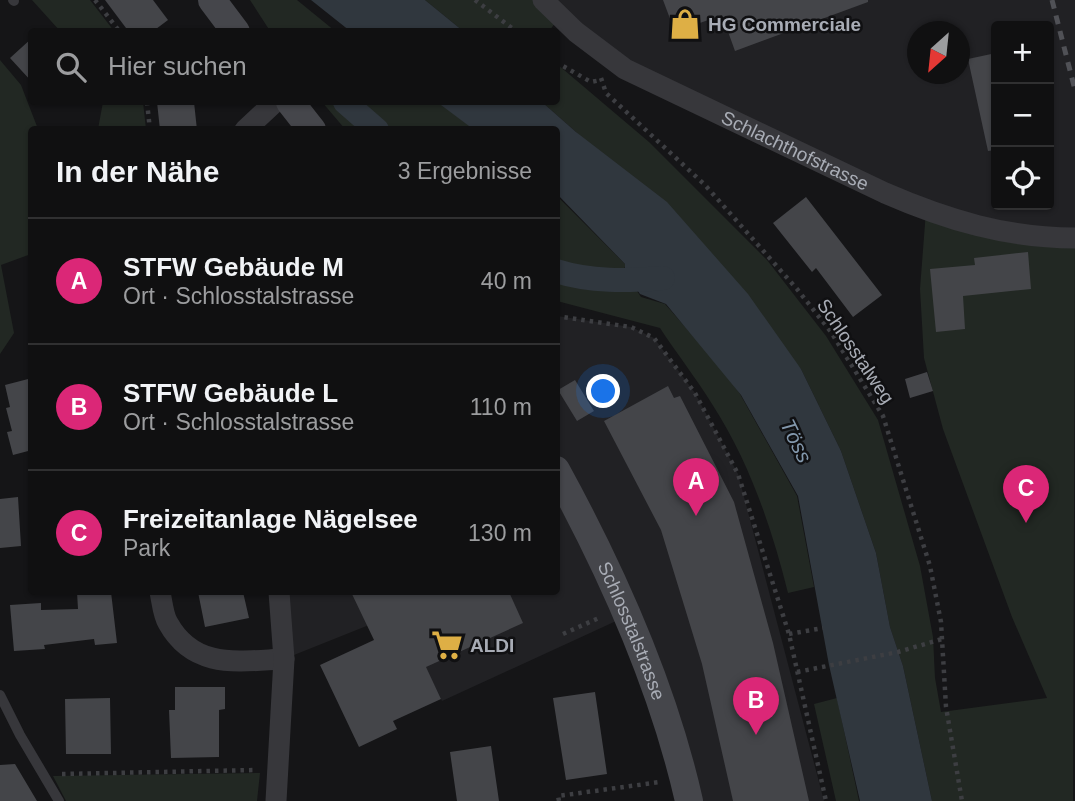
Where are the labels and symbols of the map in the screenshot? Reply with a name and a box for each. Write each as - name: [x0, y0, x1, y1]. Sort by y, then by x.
- shop icon: HG Commerciale: [668, 7, 702, 41]
- place label: HG Commerciale: [708, 14, 861, 35]
- north arrow: [907, 21, 970, 84]
- street label: Schlachthofstrasse: [718, 107, 872, 195]
- street label: Schlosstalweg: [813, 295, 898, 407]
- your location: [586, 374, 620, 408]
- water label: Töss: [776, 415, 817, 467]
- pin: A: [673, 458, 719, 516]
- pin: C: [1003, 465, 1049, 523]
- street label: Schlosstalstrasse: [594, 558, 669, 703]
- supermarket icon: ALDI: [430, 628, 464, 662]
- place label: ALDI: [470, 635, 514, 656]
- pin: B: [733, 677, 779, 735]

